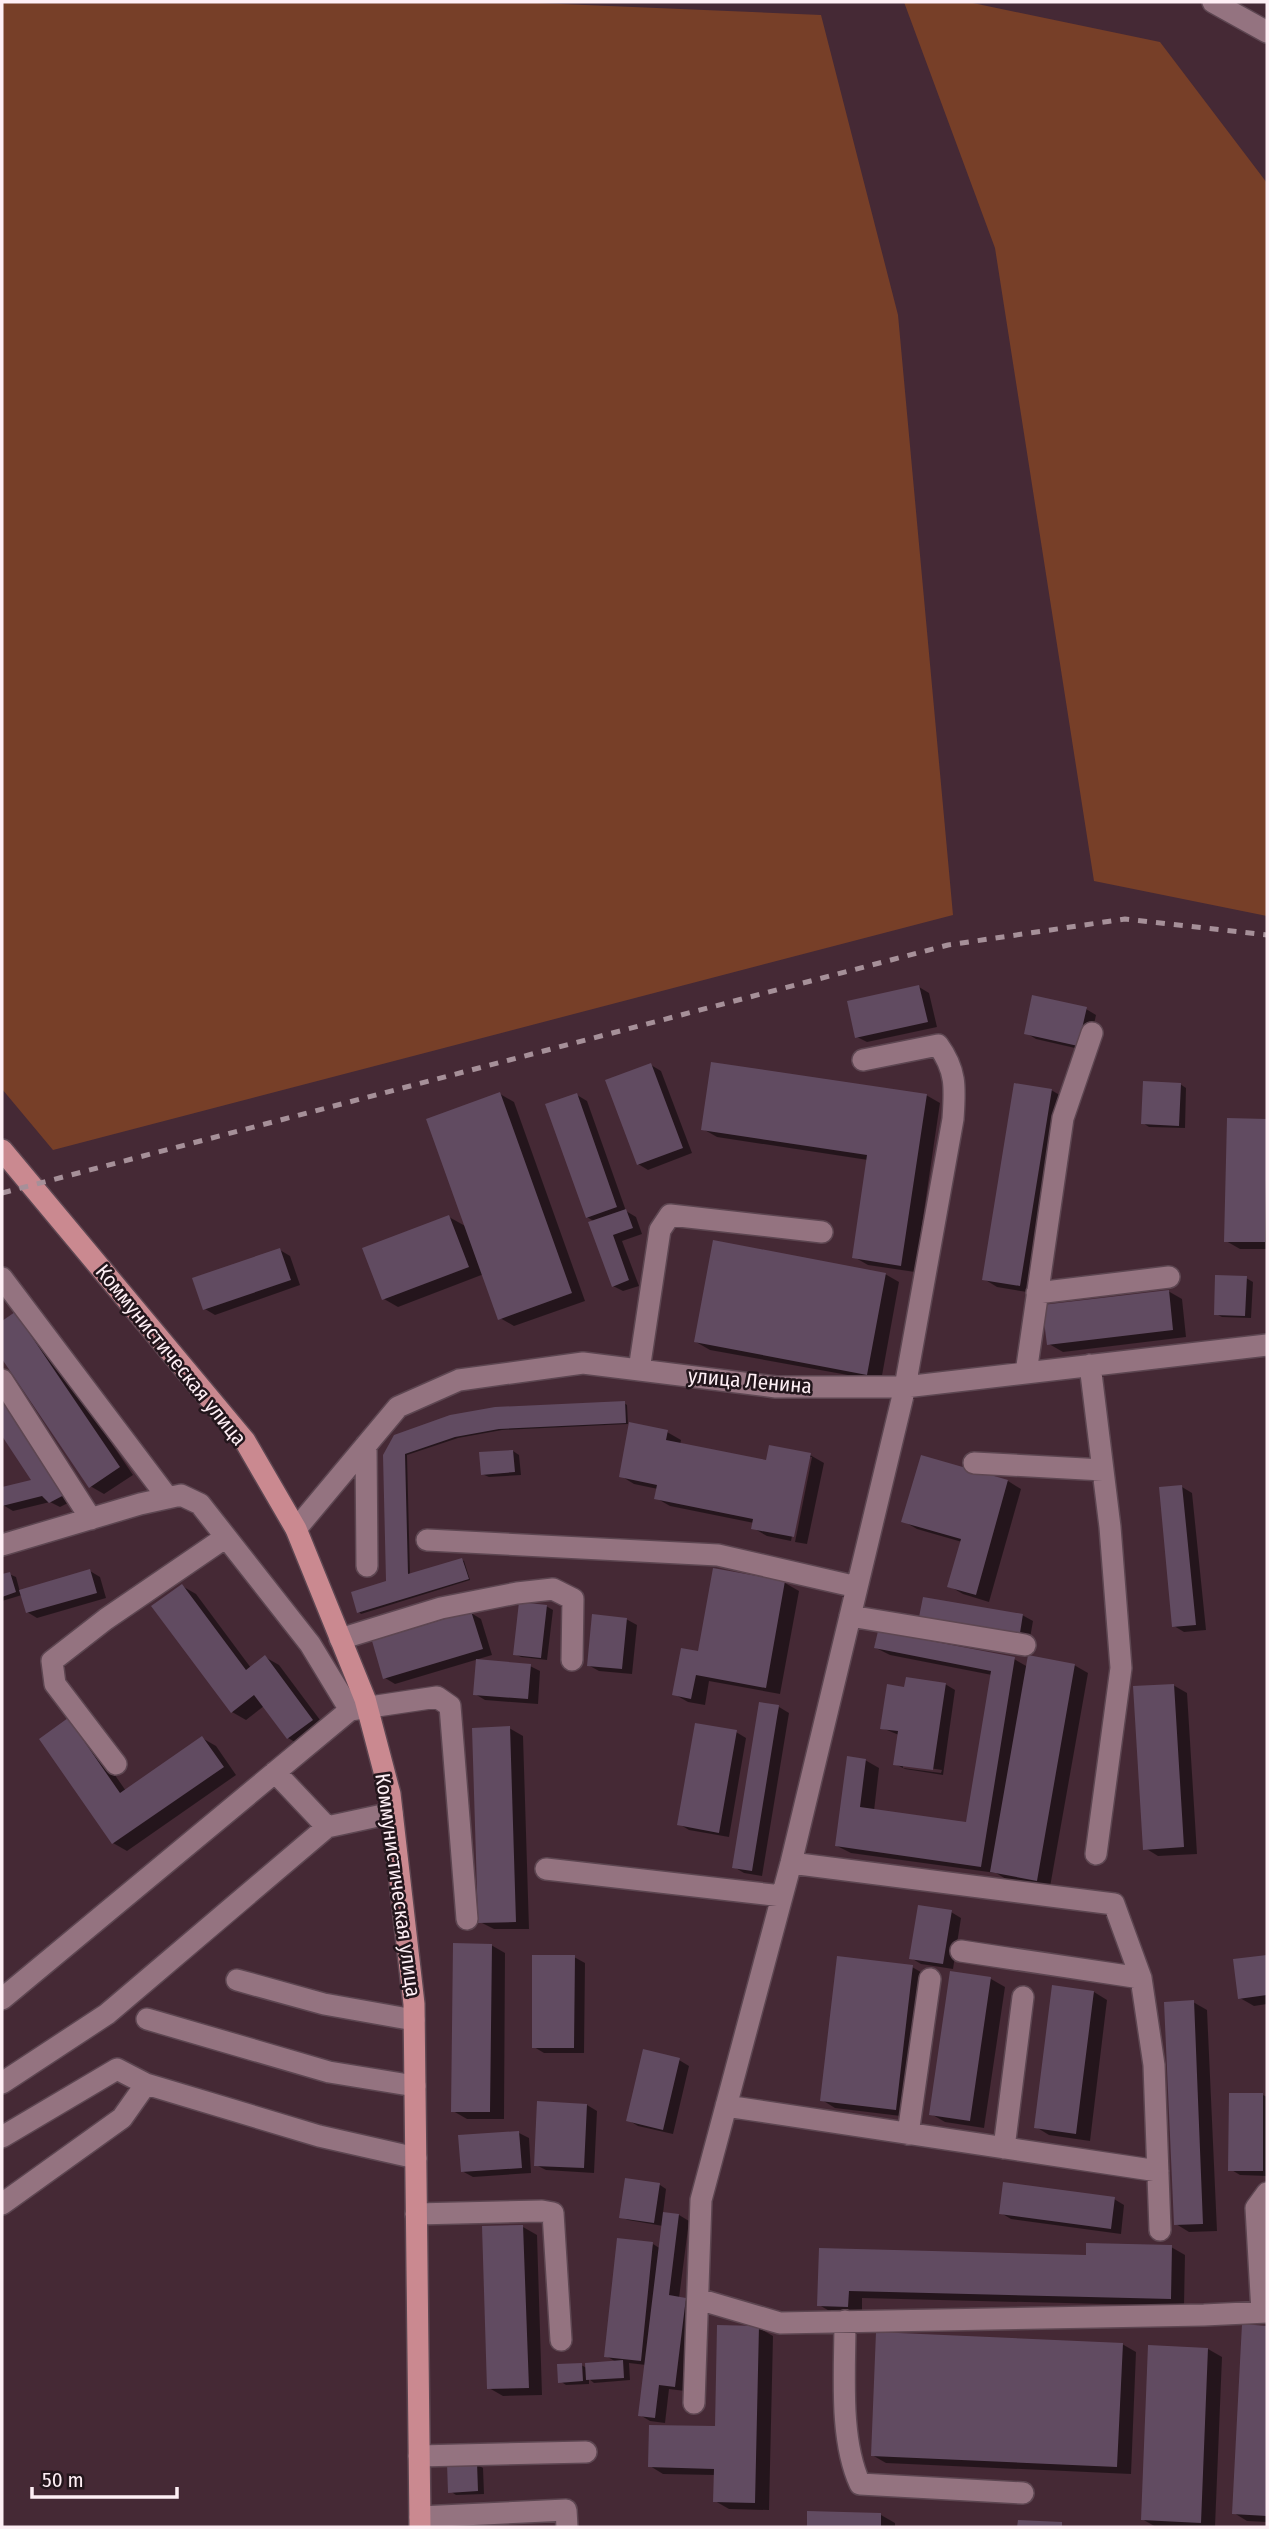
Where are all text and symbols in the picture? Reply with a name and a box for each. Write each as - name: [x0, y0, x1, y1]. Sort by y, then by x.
- street label: Коммунистическая улица: [90, 1259, 252, 1451]
- street label: улица Ленина: [687, 1363, 813, 1399]
- street label: Коммунистическая улица: [369, 1772, 427, 1998]
- scale bar: [32, 2456, 177, 2500]
- text: 50 m: [42, 2467, 84, 2493]

